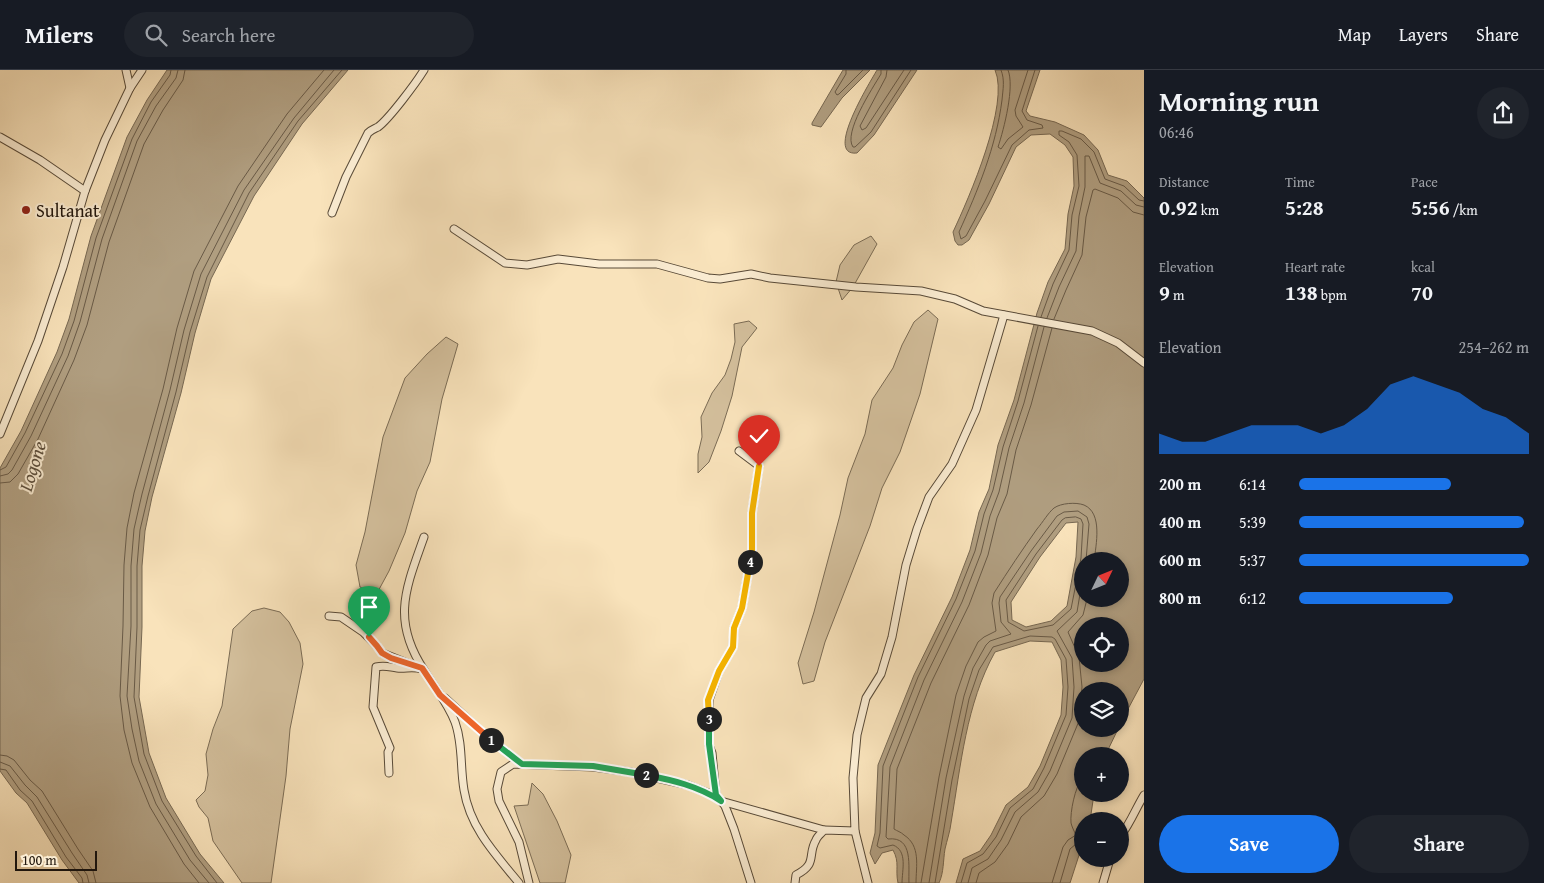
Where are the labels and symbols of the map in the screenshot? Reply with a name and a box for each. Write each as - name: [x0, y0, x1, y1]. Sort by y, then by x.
- place label: Sultanat: [36, 197, 100, 224]
- marker: Sultanat: [20, 204, 32, 216]
- pin: [738, 415, 780, 466]
- water label: Logone: [11, 437, 53, 495]
- pin: 4: [738, 550, 762, 574]
- north arrow: [1074, 552, 1129, 608]
- pin: [348, 586, 390, 637]
- pin: 3: [696, 706, 722, 732]
- pin: 1: [478, 728, 504, 752]
- pin: 2: [634, 762, 658, 788]
- scale bar: [15, 848, 98, 871]

